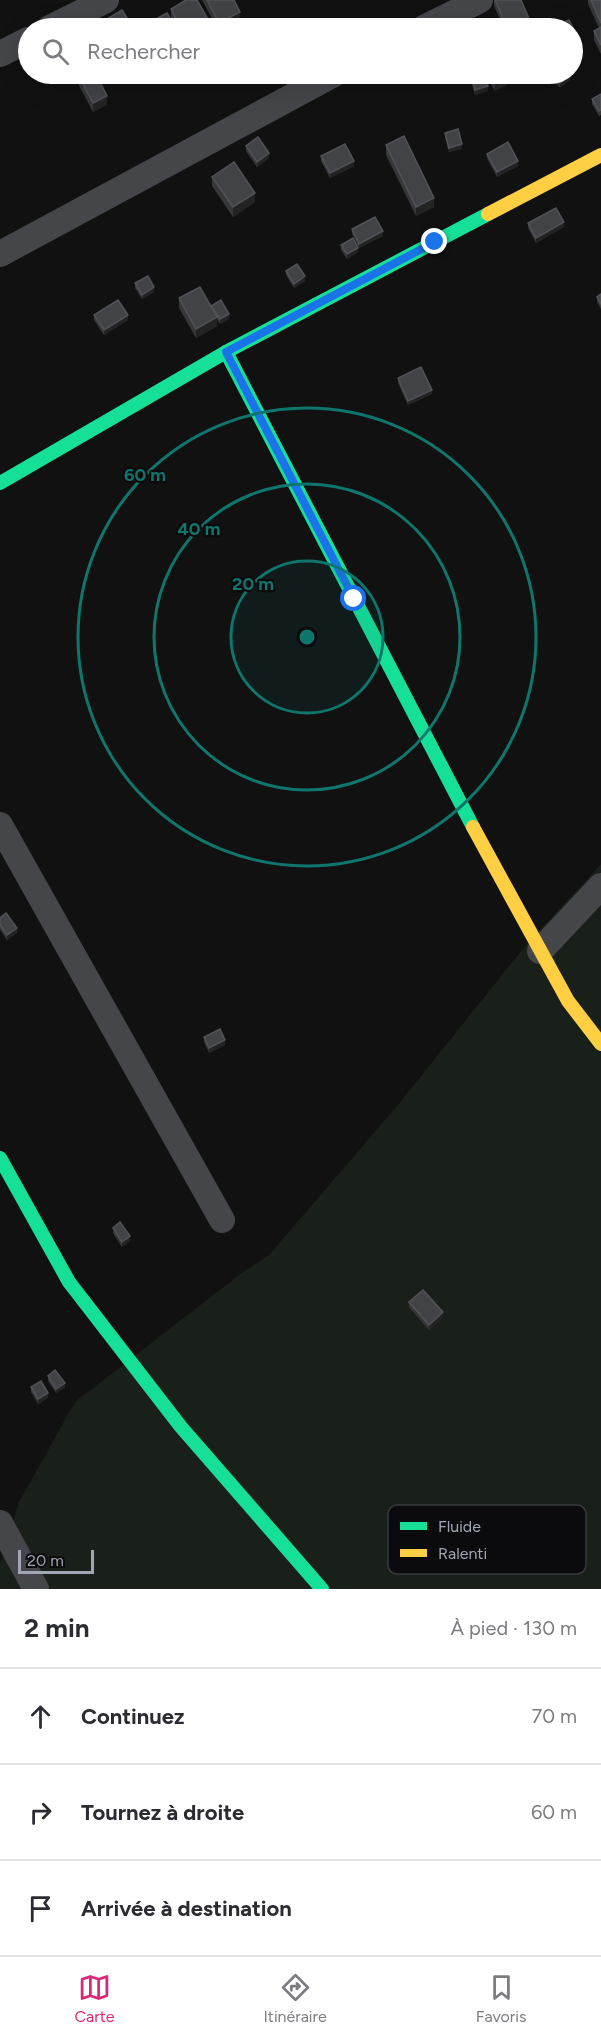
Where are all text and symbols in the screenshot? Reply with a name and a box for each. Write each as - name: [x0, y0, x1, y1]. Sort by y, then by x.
- search box: [18, 18, 583, 84]
- icon: search: [39, 35, 72, 68]
- text: Rechercher: [87, 38, 200, 65]
- route end: [421, 228, 447, 254]
- text: 60 m: [124, 464, 166, 486]
- text: 40 m: [177, 518, 221, 540]
- text: 20 m: [232, 573, 274, 595]
- route start: [340, 585, 366, 611]
- centre of rings: [297, 627, 317, 647]
- legend: [388, 1505, 586, 1574]
- text: Fluide: [438, 1517, 481, 1536]
- text: Ralenti: [438, 1544, 487, 1563]
- scale bar: [18, 1547, 94, 1574]
- text: 20 m: [27, 1551, 64, 1570]
- text: 2 min: [24, 1612, 90, 1644]
- text: À pied · 130 m: [451, 1616, 577, 1640]
- icon: ahead: [24, 1700, 57, 1733]
- text: Continuez: [81, 1703, 185, 1730]
- text: 70 m: [531, 1704, 577, 1728]
- icon: right: [24, 1796, 57, 1829]
- text: Tournez à droite: [81, 1799, 244, 1826]
- text: 60 m: [531, 1800, 577, 1824]
- icon: arrive: [24, 1892, 57, 1925]
- text: Arrivée à destination: [81, 1895, 292, 1922]
- tab: Carte: [75, 1971, 114, 2026]
- tab: Itinéraire: [264, 1971, 327, 2026]
- tab: Favoris: [476, 1971, 526, 2026]

